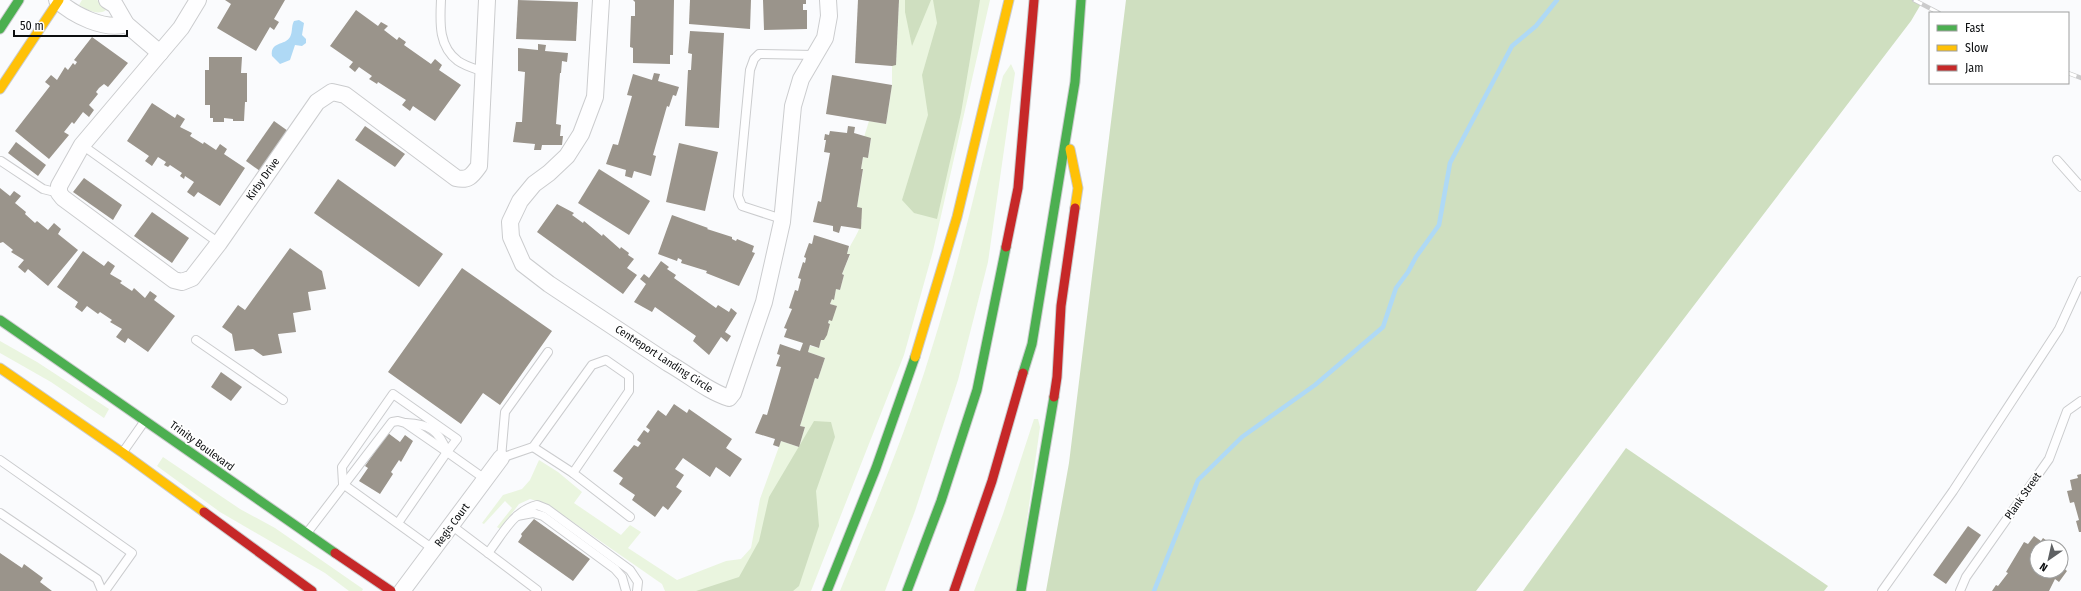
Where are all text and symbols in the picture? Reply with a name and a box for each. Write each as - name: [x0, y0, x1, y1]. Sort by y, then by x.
- scale bar: [14, 12, 127, 38]
- legend: [1929, 12, 2069, 84]
- text: 50 m: [20, 19, 44, 33]
- text: Fast: [1965, 21, 1984, 35]
- text: Slow: [1965, 41, 1988, 55]
- text: Jam: [1965, 61, 1983, 75]
- street label: Kirby Drive: [244, 155, 282, 203]
- street label: Centreport Landing Circle: [613, 323, 715, 395]
- street label: Trinity Boulevard: [167, 418, 237, 474]
- street label: Plank Street: [2002, 470, 2044, 522]
- street label: Regis Court: [432, 500, 472, 549]
- north arrow: [2029, 539, 2069, 579]
- text: N: [2037, 560, 2050, 574]

